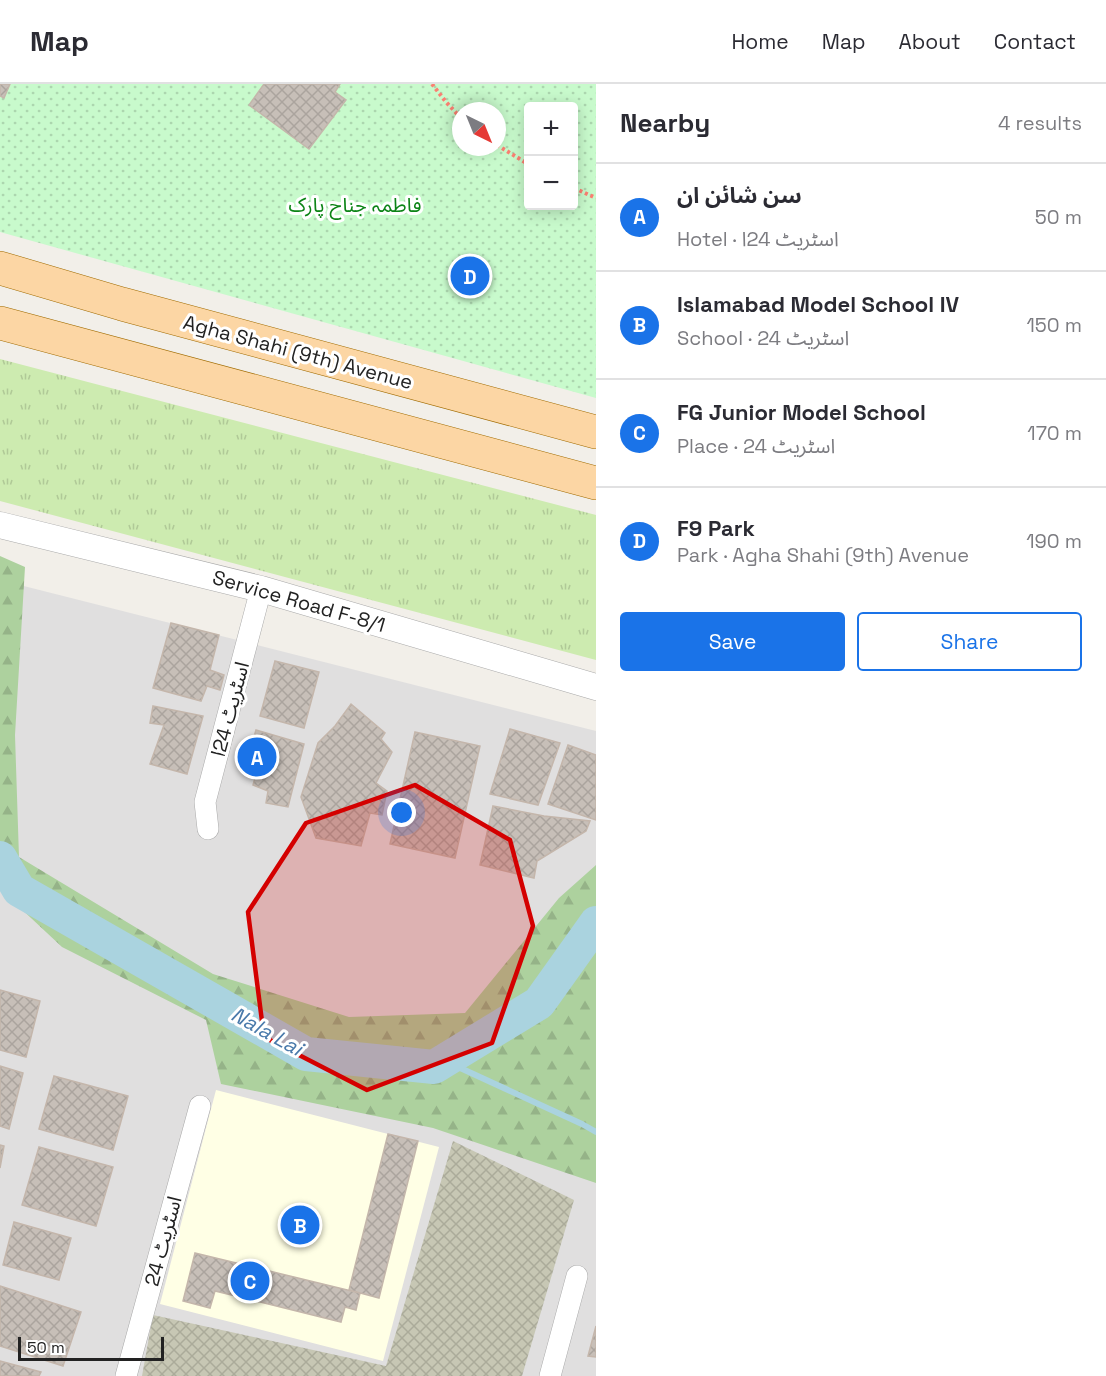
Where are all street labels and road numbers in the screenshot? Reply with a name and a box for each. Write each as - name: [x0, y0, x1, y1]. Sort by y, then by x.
- street label: Agha Shahi (9th) Avenue: [180, 309, 416, 395]
- street label: Service Road F-8/1: [210, 564, 388, 638]
- street label: اسٹریٹ 24ا: [205, 659, 255, 759]
- street label: اسٹریٹ 24: [139, 1193, 187, 1289]

